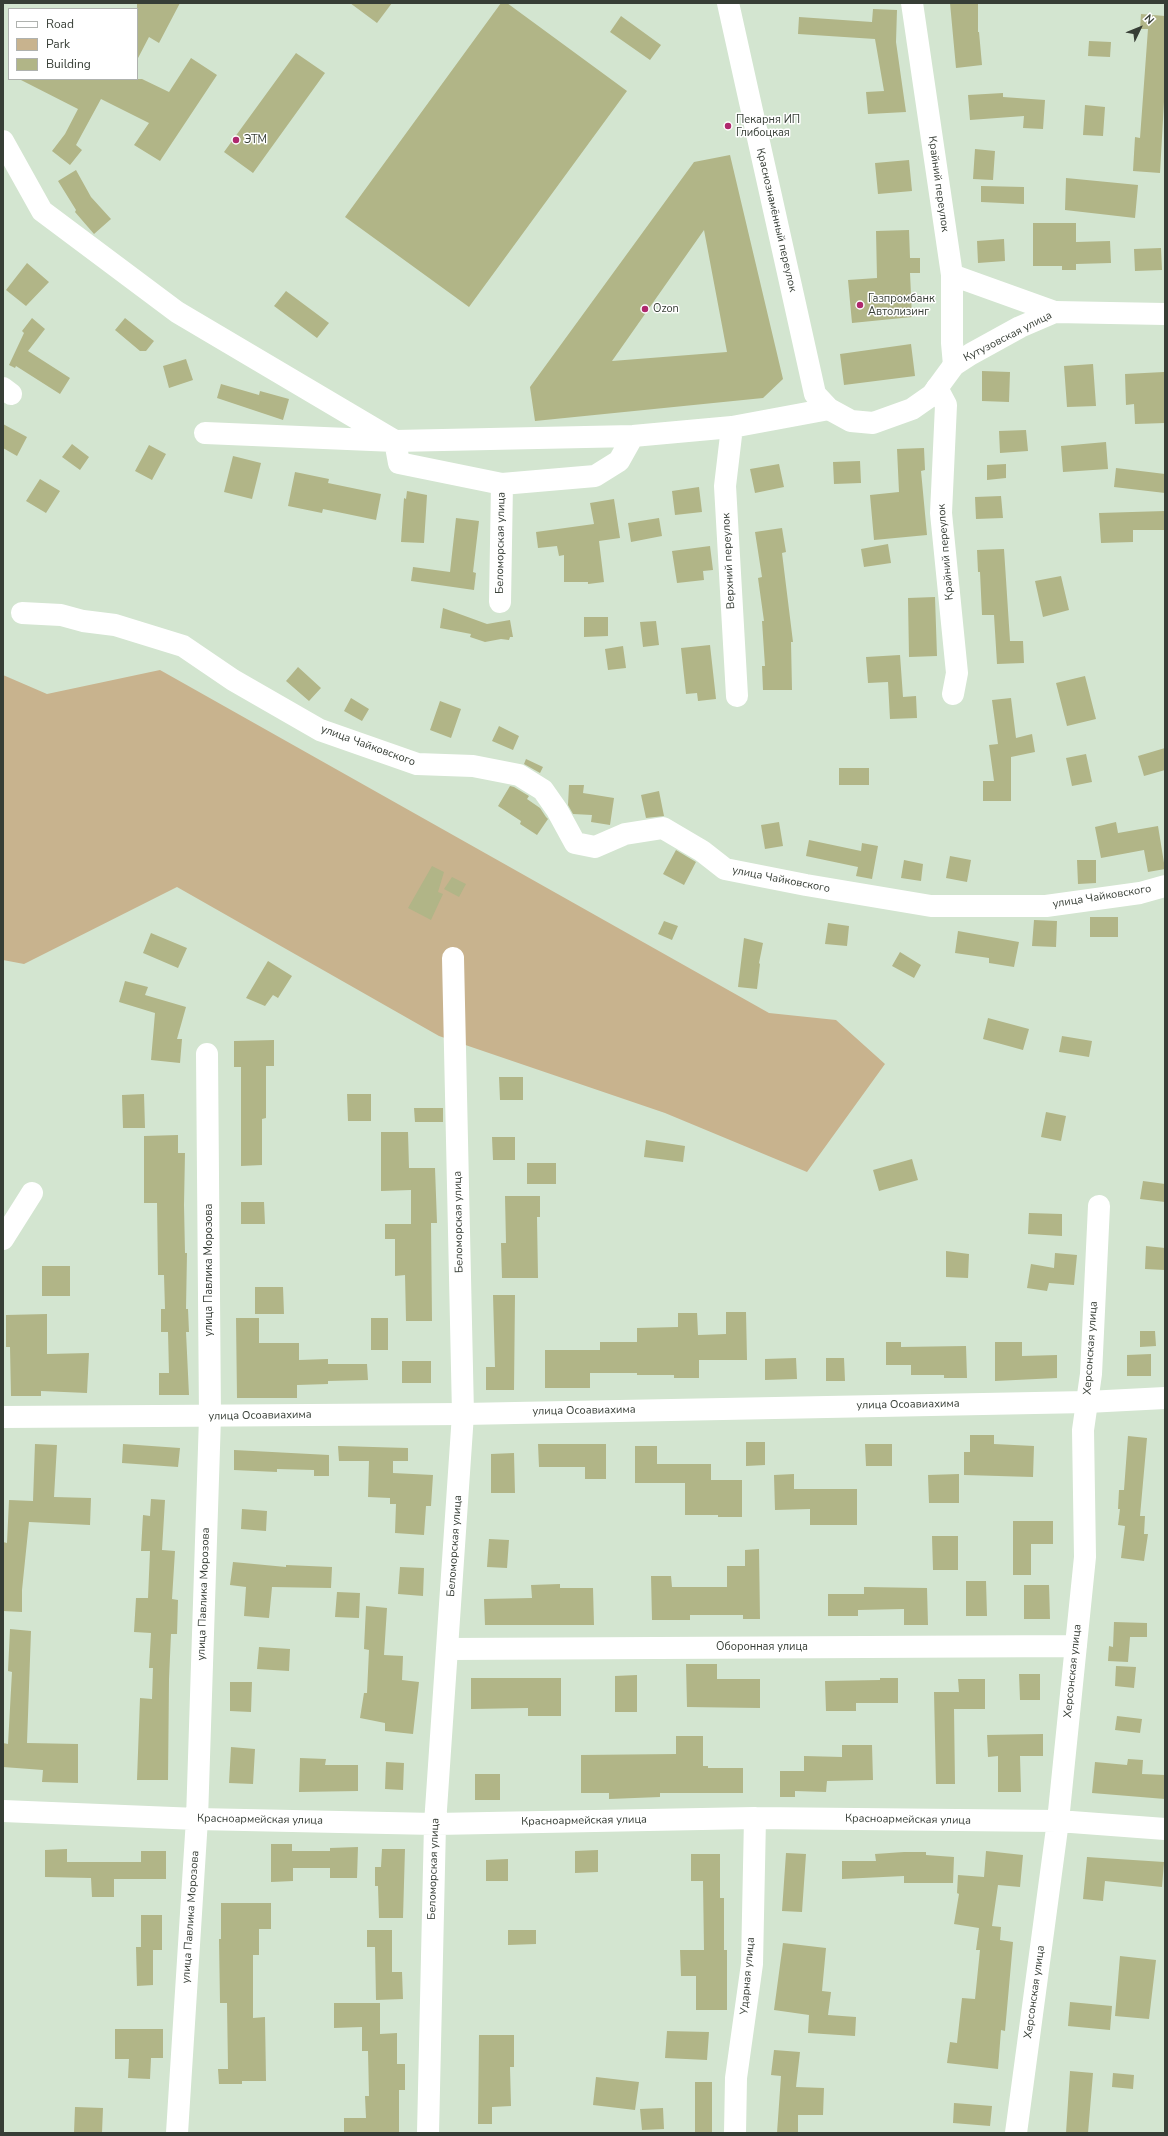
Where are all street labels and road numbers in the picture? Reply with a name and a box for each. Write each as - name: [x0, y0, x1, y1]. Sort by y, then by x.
- street label: Крайний переулок: [925, 135, 951, 233]
- street label: Краснознамённый переулок: [753, 147, 799, 293]
- street label: Кутузовская улица: [962, 309, 1054, 365]
- street label: Беломорская улица: [494, 492, 508, 594]
- street label: Крайний переулок: [935, 503, 957, 601]
- street label: Верхний переулок: [720, 513, 738, 609]
- street label: улица Чайковского: [319, 723, 417, 769]
- street label: улица Чайковского: [731, 864, 831, 896]
- street label: улица Чайковского: [1052, 883, 1152, 911]
- street label: Беломорская улица: [452, 1171, 466, 1273]
- street label: улица Павлика Морозова: [202, 1203, 216, 1337]
- street label: Херсонская улица: [1081, 1301, 1101, 1395]
- street label: улица Осоавиахима: [856, 1398, 960, 1412]
- street label: улица Осоавиахима: [532, 1404, 636, 1418]
- street label: улица Осоавиахима: [208, 1409, 312, 1423]
- street label: Беломорская улица: [445, 1495, 465, 1597]
- street label: улица Павлика Морозова: [195, 1527, 213, 1661]
- street label: Херсонская улица: [1062, 1624, 1084, 1718]
- street label: Оборонная улица: [716, 1640, 808, 1654]
- street label: Красноармейская улица: [197, 1812, 323, 1828]
- street label: Красноармейская улица: [845, 1812, 971, 1828]
- street label: Красноармейская улица: [521, 1813, 647, 1829]
- street label: Беломорская улица: [426, 1818, 442, 1920]
- street label: улица Павлика Морозова: [180, 1850, 202, 1984]
- street label: Ударная улица: [738, 1937, 758, 2015]
- street label: Херсонская улица: [1022, 1945, 1048, 2039]

